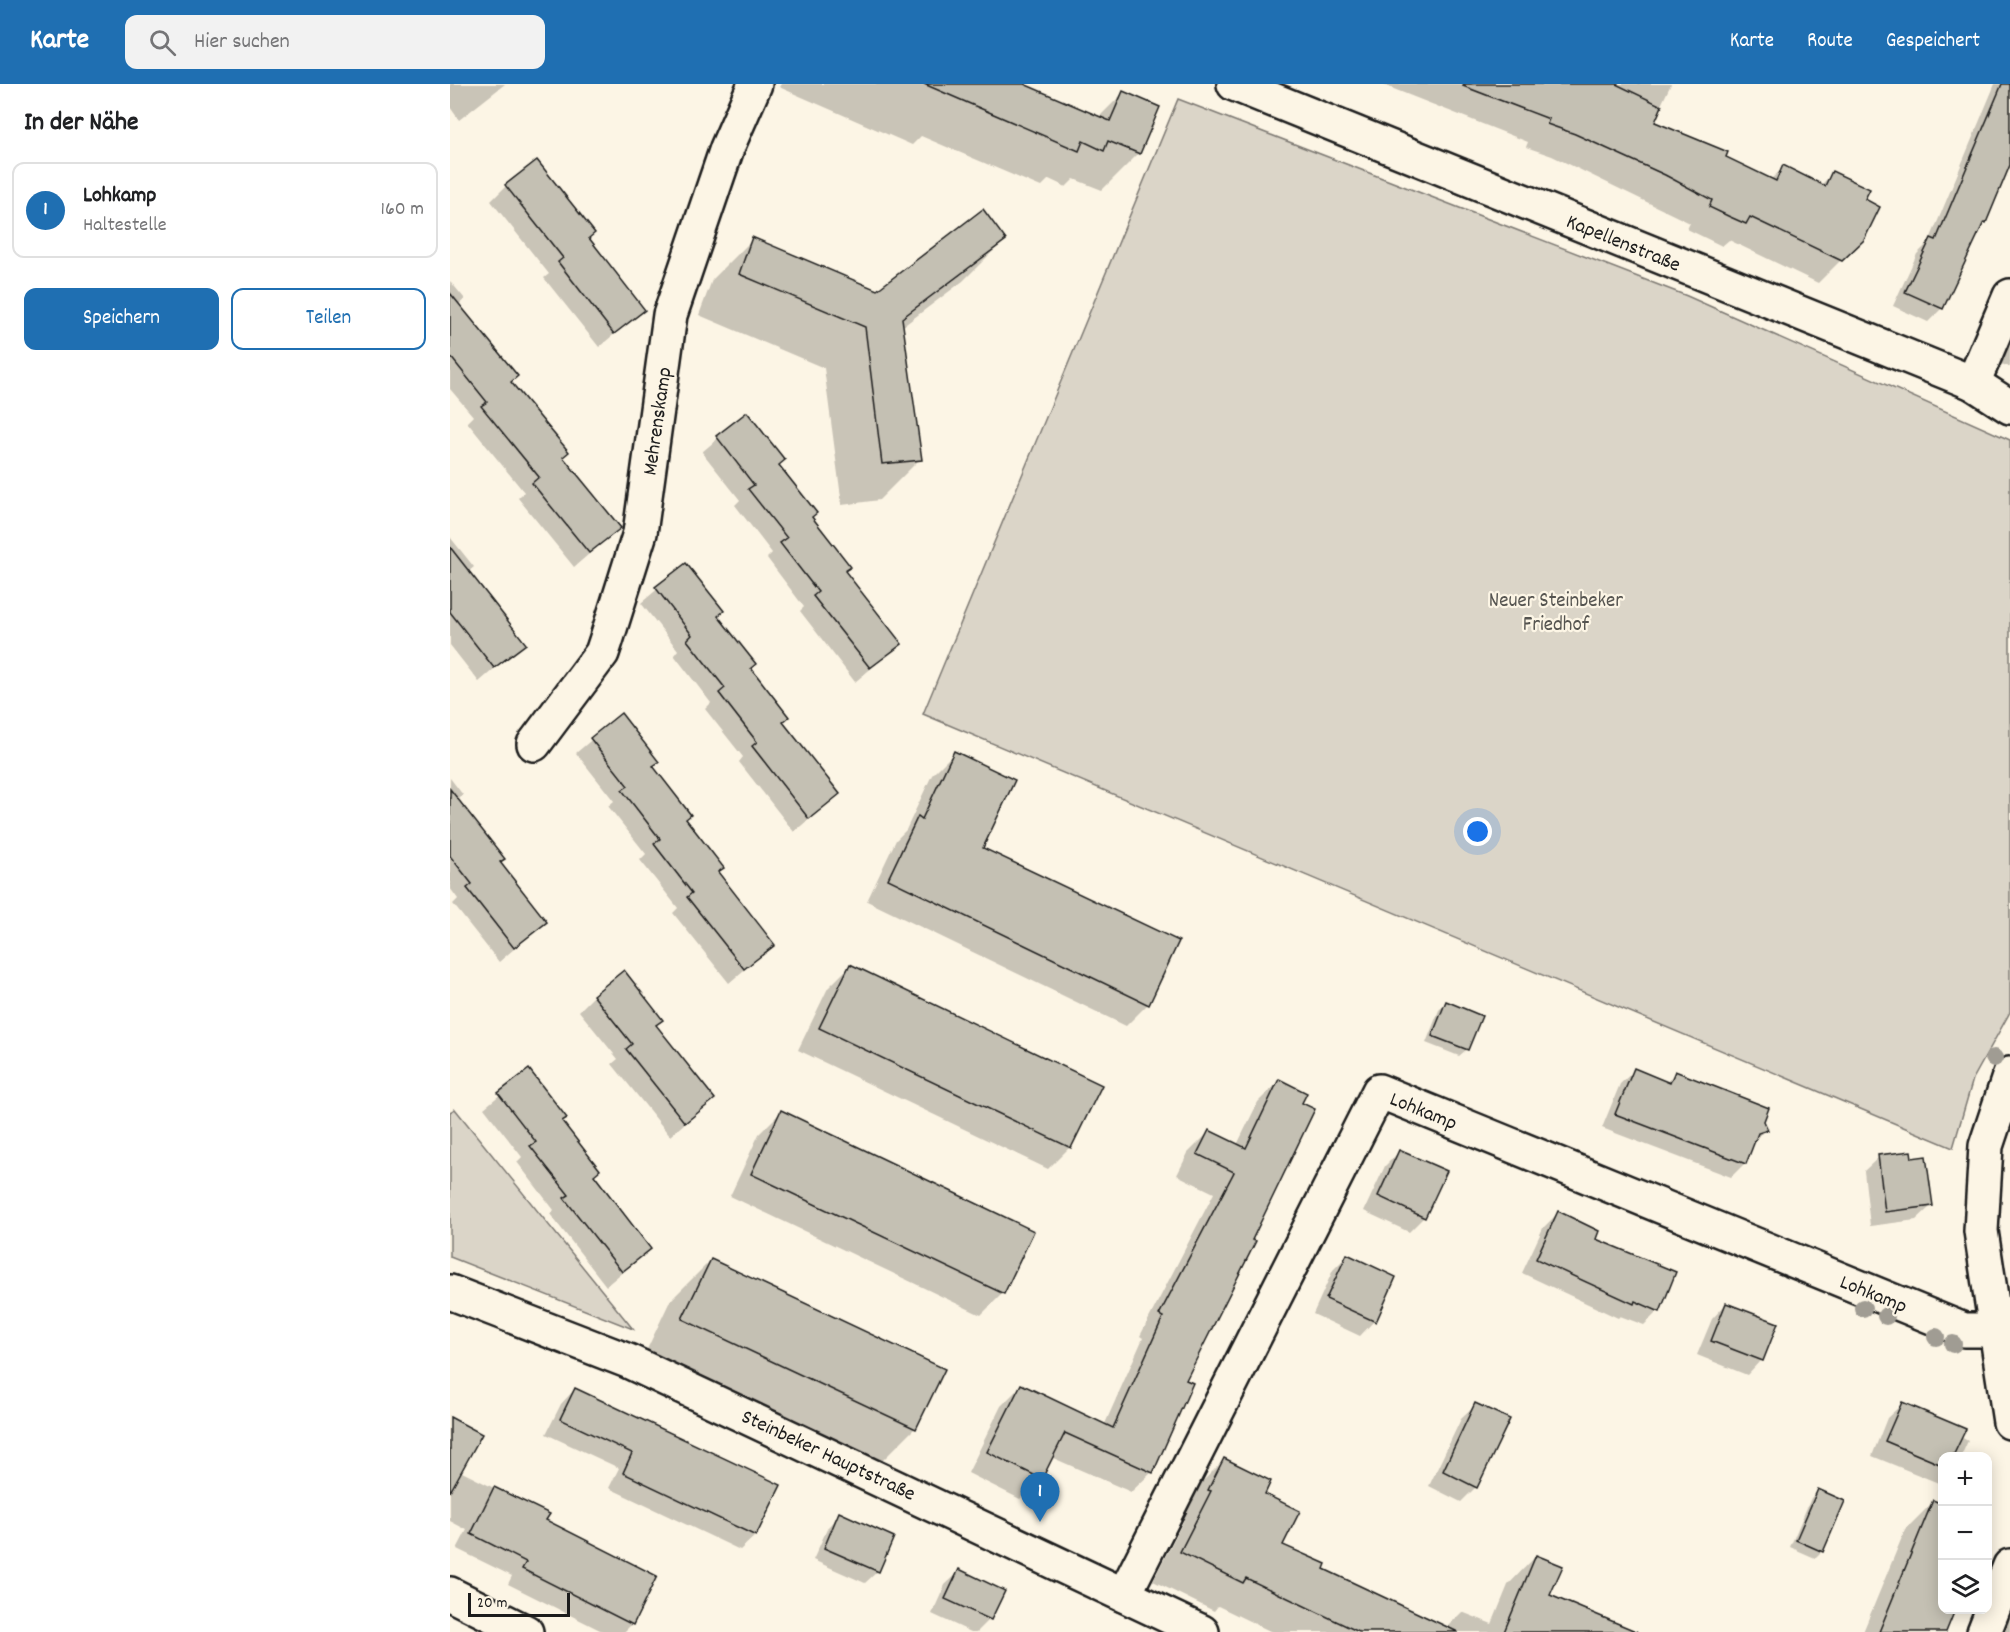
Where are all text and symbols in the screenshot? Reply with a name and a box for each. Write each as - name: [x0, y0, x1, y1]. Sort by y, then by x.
- search box: [125, 15, 545, 69]
- text: Karte: [30, 22, 89, 62]
- icon: search: [146, 26, 179, 59]
- text: Hier suchen: [194, 27, 290, 58]
- text: Karte: [1730, 27, 1774, 57]
- text: Route: [1807, 27, 1853, 57]
- text: Gespeichert: [1886, 27, 1980, 57]
- text: In der Nähe: [24, 105, 138, 142]
- text: Lohkamp: [83, 181, 156, 212]
- text: 1: [43, 196, 48, 224]
- text: 160 m: [381, 196, 424, 224]
- street label: Kapellenstraße: [1561, 208, 1685, 281]
- text: Haltestelle: [83, 212, 166, 240]
- button: Speichern: [24, 288, 219, 350]
- button: Teilen: [231, 288, 426, 350]
- street label: Mehrenskamp: [637, 365, 681, 478]
- park label: Neuer Steinbeker Friedhof: [1489, 587, 1623, 641]
- your location: [1463, 817, 1492, 846]
- street label: Lohkamp: [1385, 1086, 1461, 1140]
- street label: Lohkamp: [1835, 1269, 1911, 1323]
- street label: Steinbeker Hauptstraße: [736, 1403, 920, 1510]
- map controls: [1938, 1452, 1992, 1614]
- button: +: [1938, 1452, 1992, 1506]
- pin: 1: [1020, 1472, 1060, 1522]
- button: −: [1938, 1506, 1992, 1560]
- button: layers: [1938, 1560, 1992, 1614]
- scale bar: [468, 1590, 570, 1618]
- text: 20 m: [477, 1592, 507, 1615]

